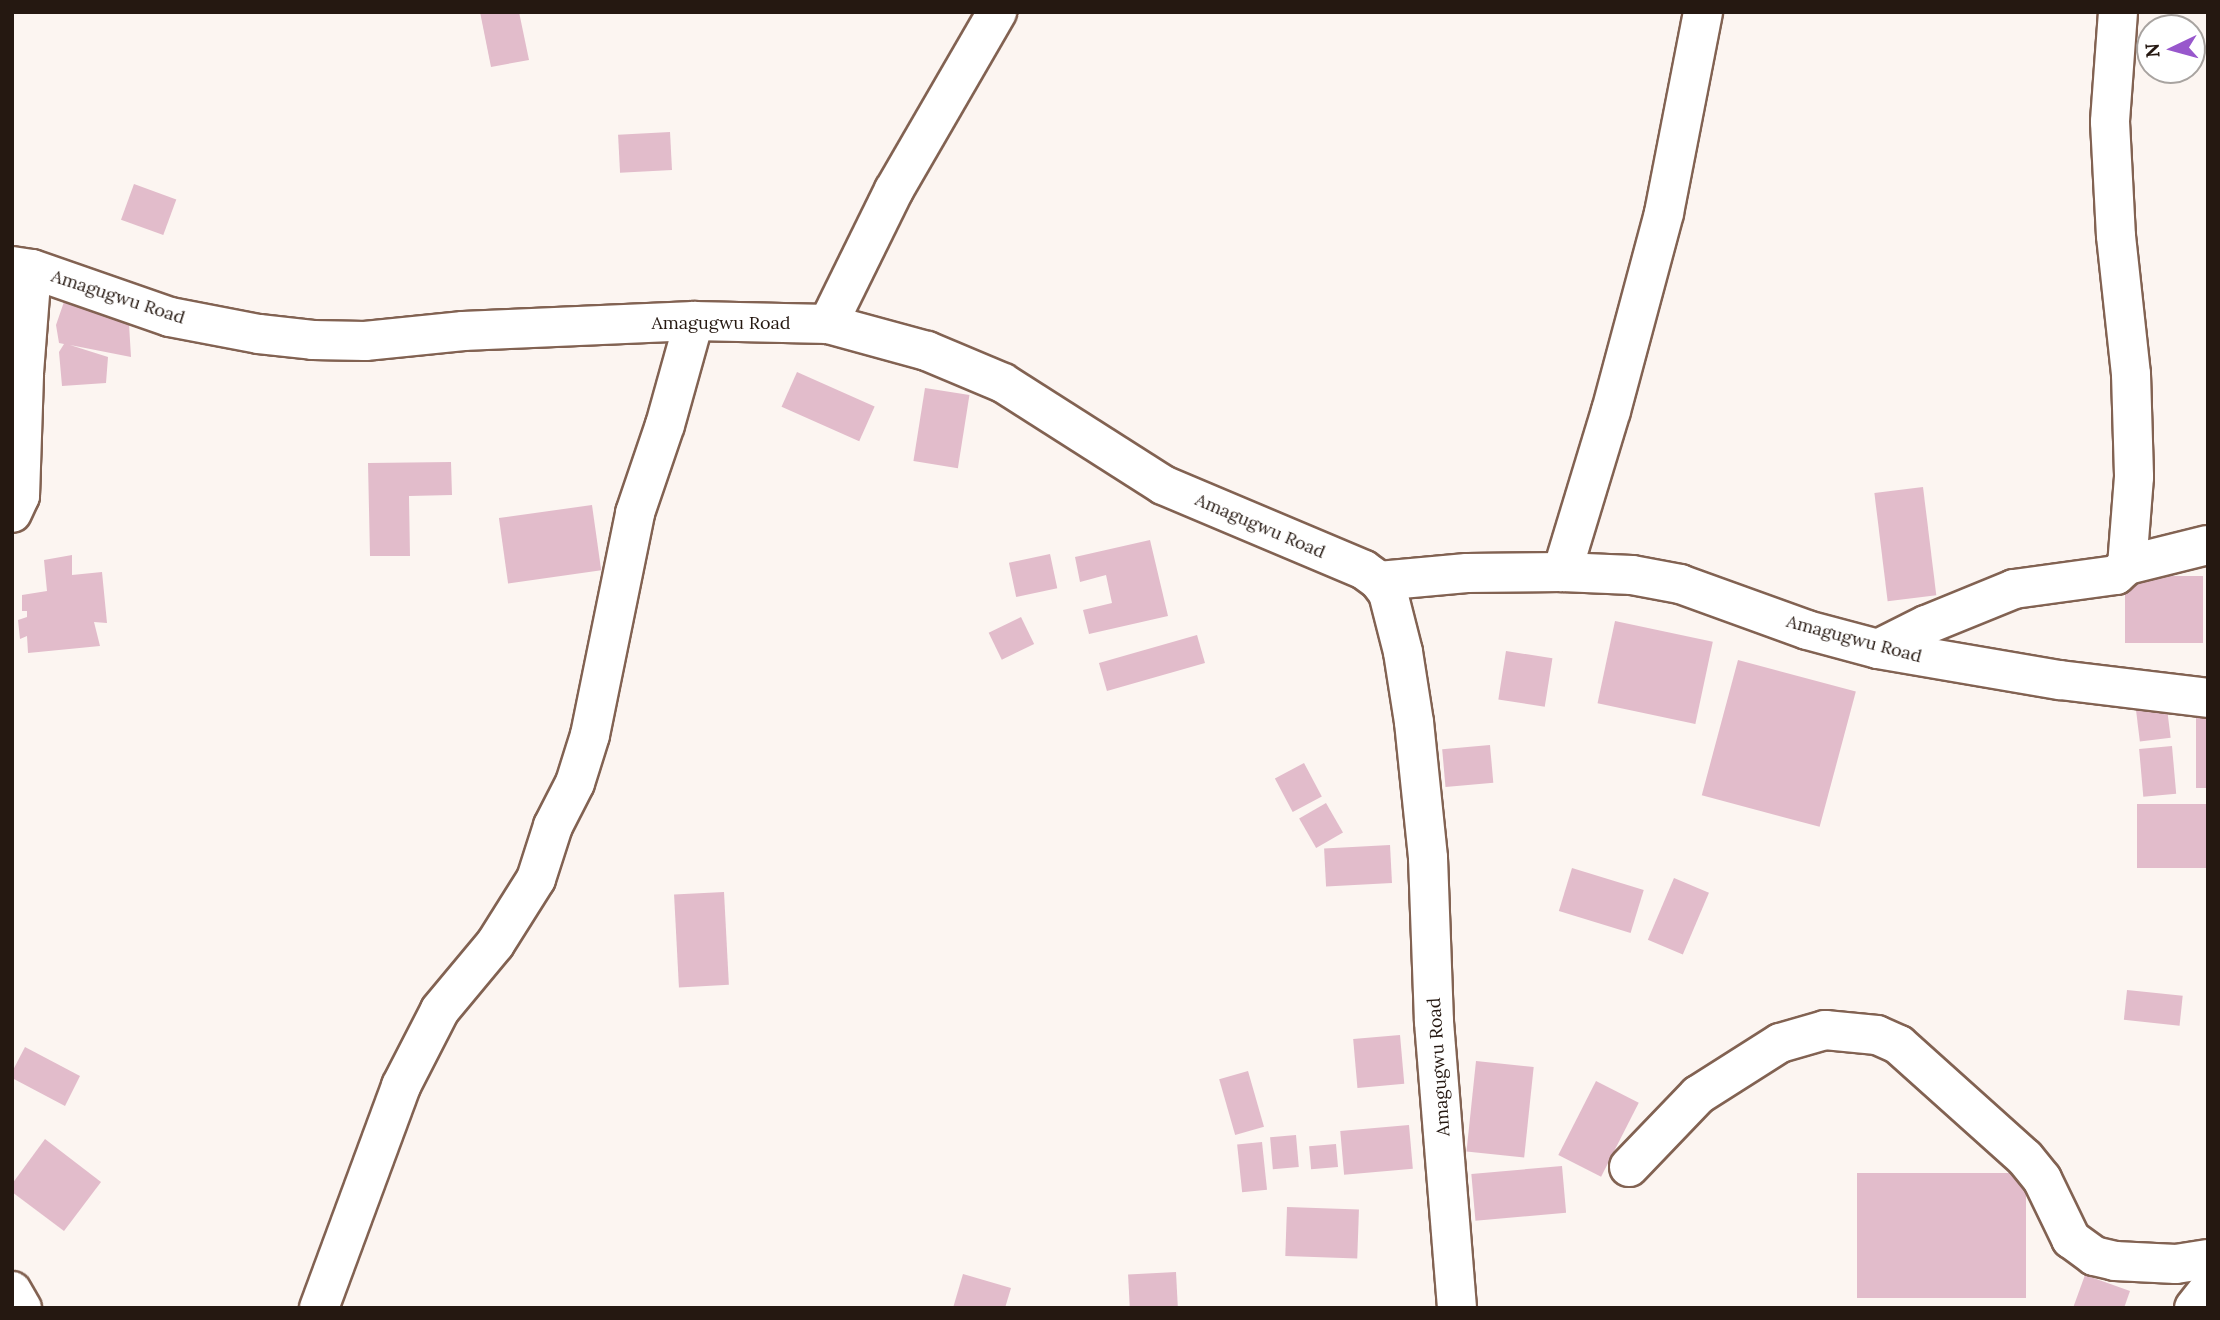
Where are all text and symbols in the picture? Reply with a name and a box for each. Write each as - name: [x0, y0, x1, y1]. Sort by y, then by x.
- north arrow: [2136, 14, 2206, 84]
- text: N: [2139, 42, 2165, 59]
- street label: Amagugwu Road: [48, 265, 188, 329]
- street label: Amagugwu Road: [651, 312, 791, 334]
- street label: Amagugwu Road: [1192, 489, 1328, 563]
- street label: Amagugwu Road: [1784, 611, 1924, 667]
- street label: Amagugwu Road: [1423, 997, 1455, 1137]

